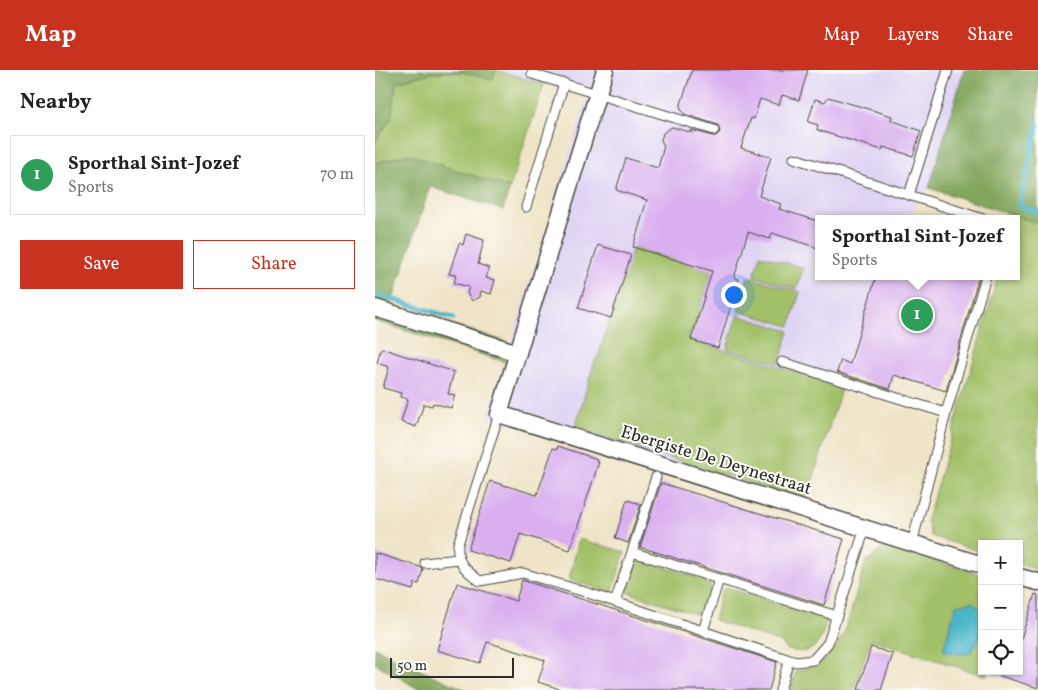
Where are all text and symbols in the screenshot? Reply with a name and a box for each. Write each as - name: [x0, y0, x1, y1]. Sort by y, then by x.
- text: Map: [25, 18, 76, 52]
- text: Map: [823, 23, 859, 48]
- text: Layers: [887, 23, 939, 48]
- text: Share: [967, 23, 1013, 48]
- text: Nearby: [20, 88, 91, 117]
- text: Sporthal Sint-Jozef: [68, 151, 240, 177]
- text: 1: [34, 164, 40, 186]
- text: 70 m: [320, 164, 354, 186]
- text: Sports: [68, 177, 114, 199]
- popup: [815, 215, 1020, 280]
- text: Sporthal Sint-Jozef: [832, 224, 1003, 250]
- button: Save: [20, 240, 183, 289]
- button: Share: [193, 240, 355, 289]
- text: Sports: [832, 250, 877, 272]
- your location: [721, 282, 747, 308]
- pin: 1: [901, 296, 933, 334]
- street label: Ebergiste De Deynestraat: [617, 420, 815, 502]
- map controls: [978, 540, 1023, 675]
- button: +: [978, 540, 1023, 585]
- button: −: [978, 585, 1023, 630]
- button: locate: [978, 630, 1023, 675]
- scale bar: [390, 655, 514, 678]
- text: 50 m: [397, 657, 427, 676]

